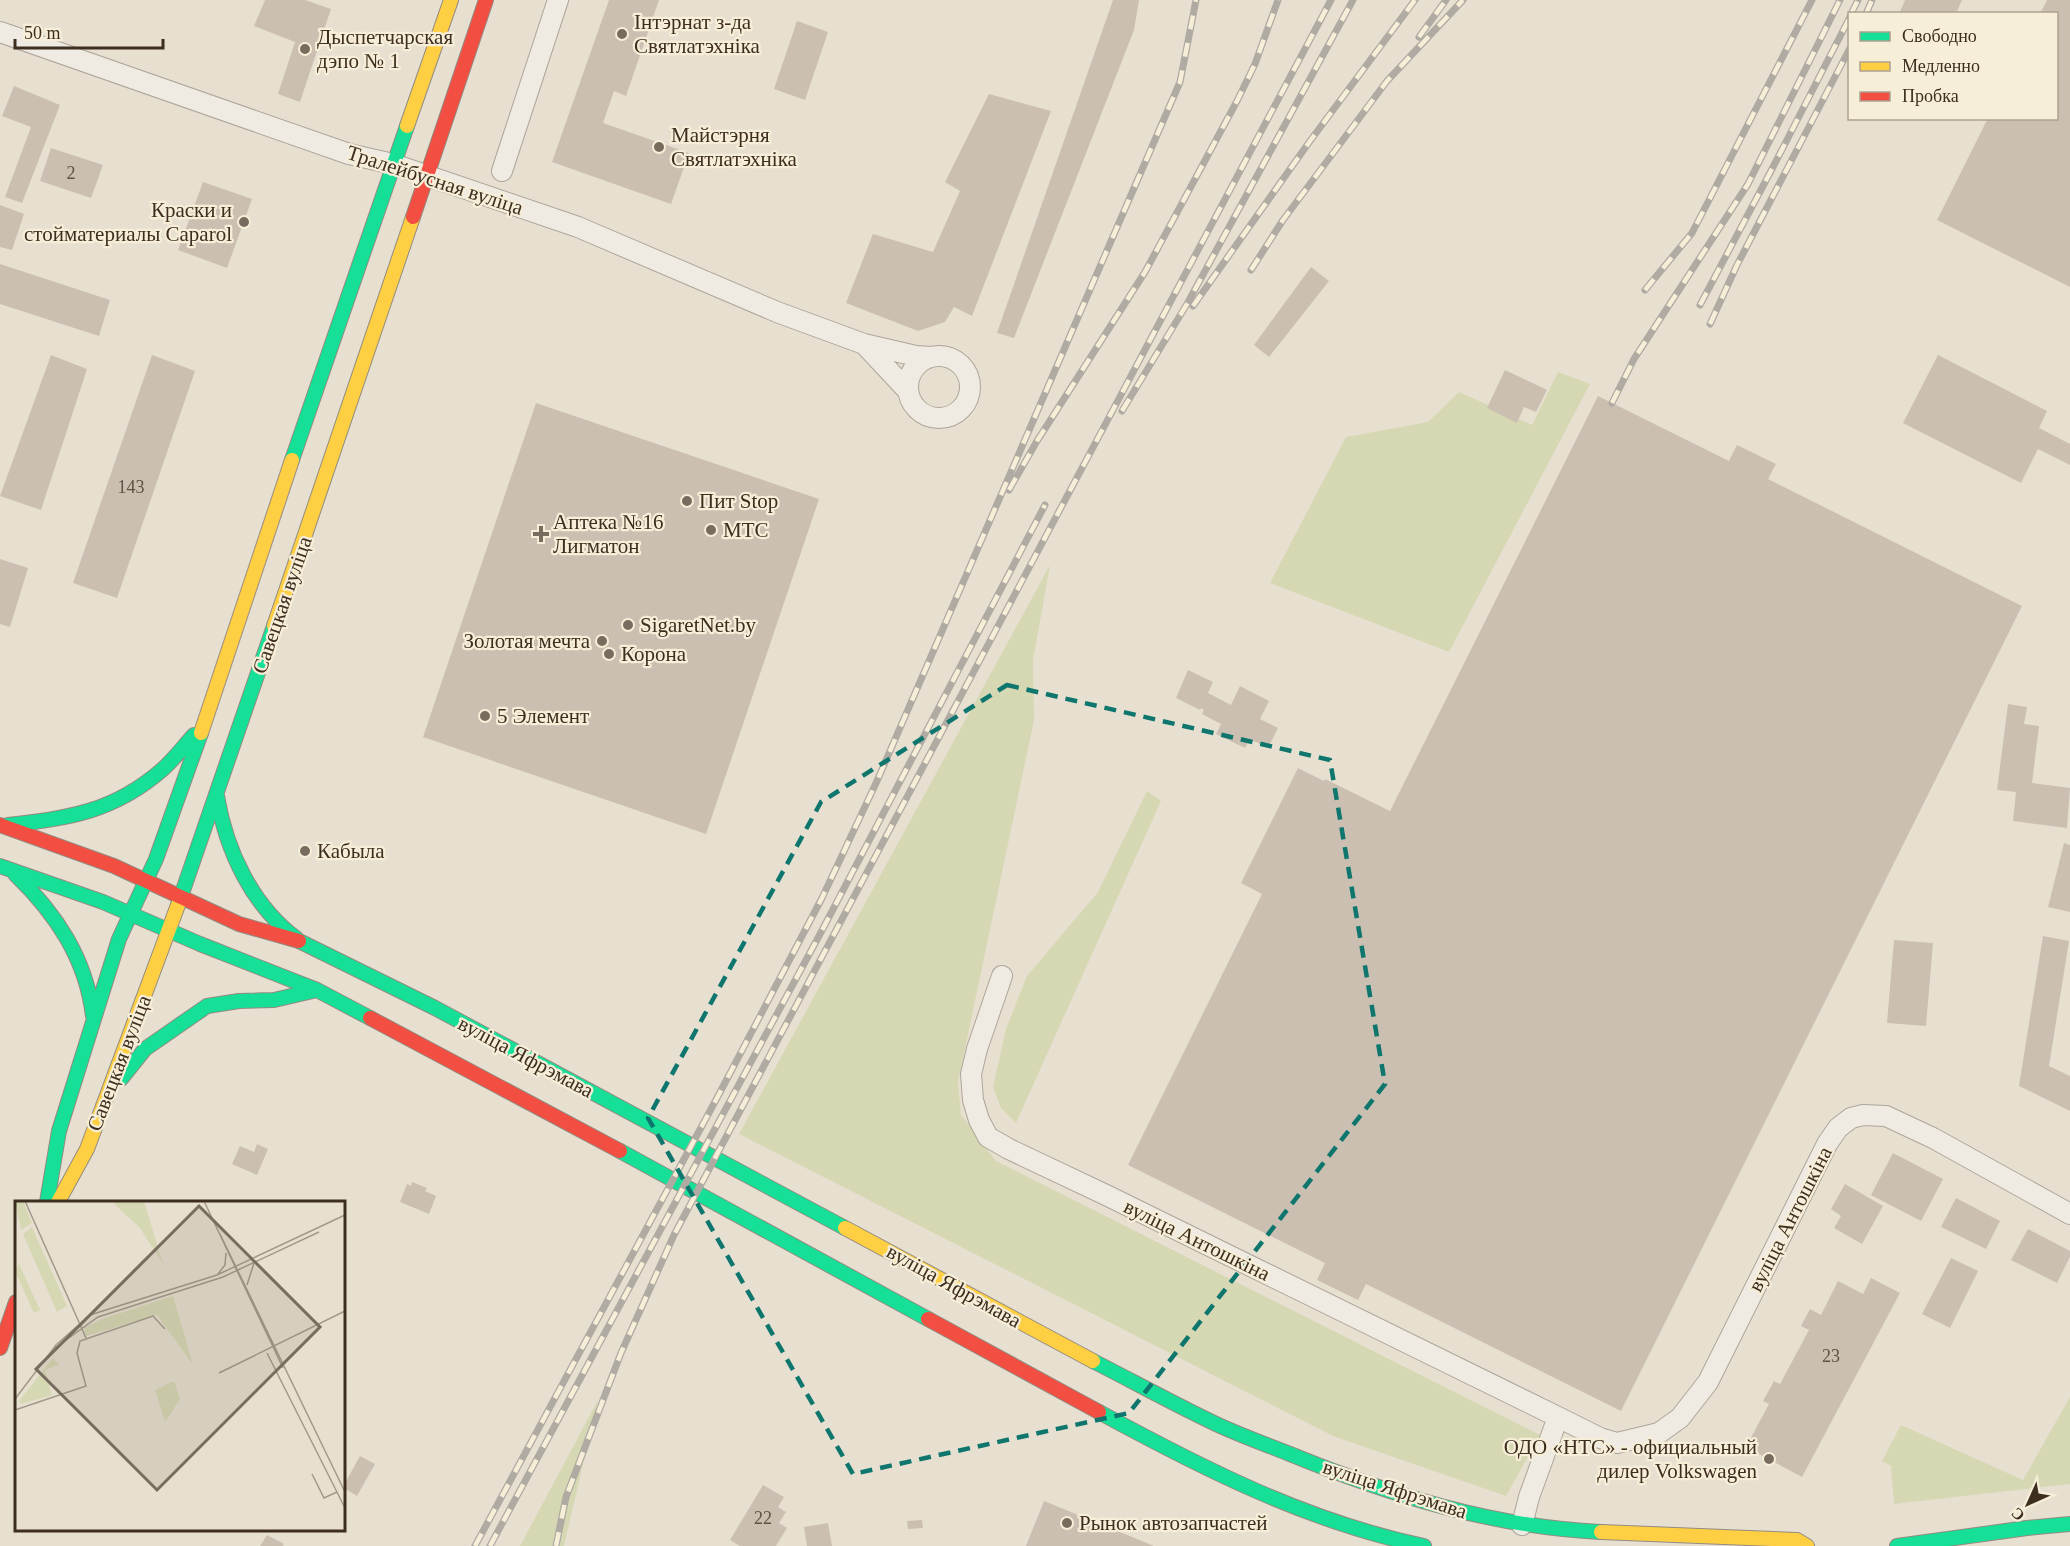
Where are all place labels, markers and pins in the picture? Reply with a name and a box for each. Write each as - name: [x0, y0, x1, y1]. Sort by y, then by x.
- place label: Інтэрнат з-да Святлатэхніка: [634, 10, 761, 58]
- place label: Дыспетчарская дэпо № 1: [317, 25, 453, 73]
- marker: Інтэрнат з-да Святлатэхніка: [615, 27, 629, 41]
- marker: Дыспетчарская дэпо № 1: [298, 42, 312, 56]
- place label: Майстэрня Святлатэхніка: [671, 123, 798, 171]
- marker: Майстэрня Святлатэхніка: [652, 140, 666, 154]
- place label: Краски и стойматериалы Сaparol: [24, 198, 232, 246]
- marker: Краски и стойматериалы Сaparol: [237, 215, 251, 229]
- place label: Пит Stop: [699, 489, 778, 513]
- marker: Пит Stop: [680, 494, 694, 508]
- place label: Аптека №16 Лигматон: [553, 510, 663, 558]
- place label: МТС: [723, 518, 769, 542]
- marker: МТС: [704, 523, 718, 537]
- marker: Аптека №16 Лигматон: [534, 527, 548, 541]
- place label: SigaretNet.by: [640, 613, 757, 637]
- marker: SigaretNet.by: [621, 618, 635, 632]
- place label: Золотая мечта: [463, 629, 591, 653]
- marker: Золотая мечта: [595, 634, 609, 648]
- place label: Корона: [621, 642, 687, 666]
- marker: Корона: [602, 647, 616, 661]
- place label: 5 Элемент: [497, 704, 589, 728]
- marker: 5 Элемент: [478, 709, 492, 723]
- place label: Кабыла: [317, 839, 385, 863]
- marker: Кабыла: [298, 844, 312, 858]
- place label: ОДО «НТС» - официальный дилер Volkswagen: [1504, 1435, 1757, 1483]
- marker: ОДО «НТС» - официальный дилер Volkswagen: [1762, 1452, 1776, 1466]
- place label: Рынок автозапчастей: [1079, 1511, 1268, 1535]
- marker: Рынок автозапчастей: [1060, 1516, 1074, 1530]

